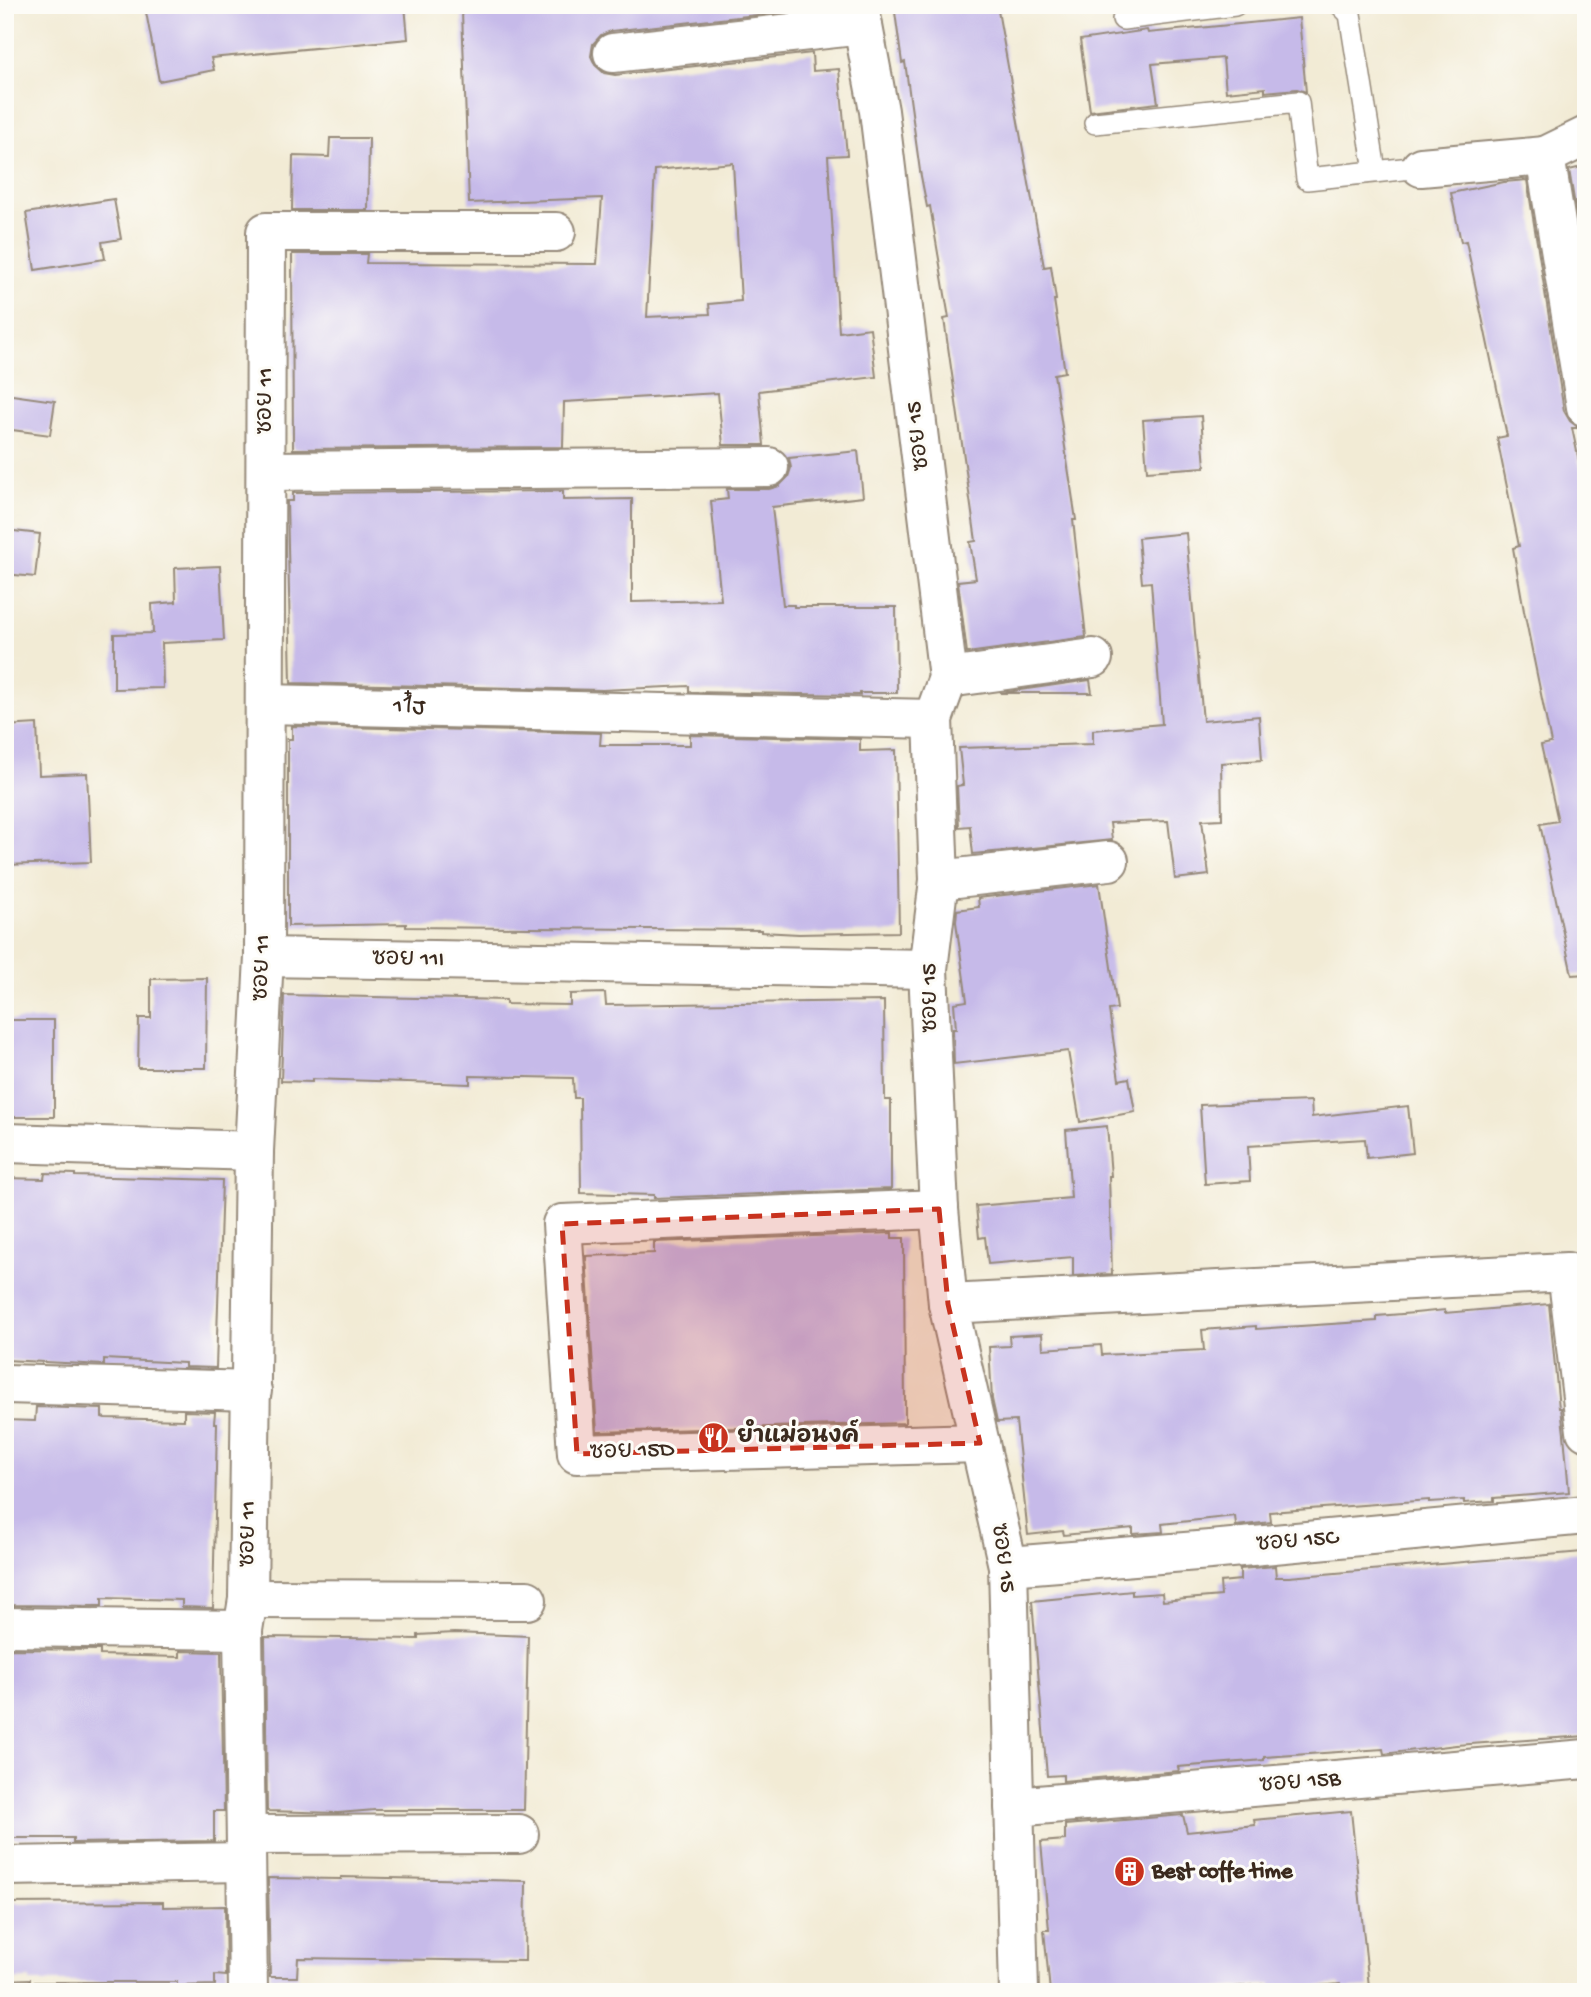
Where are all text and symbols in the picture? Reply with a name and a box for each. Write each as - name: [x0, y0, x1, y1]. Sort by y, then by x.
- street label: ซอย 11: [253, 368, 280, 434]
- street label: ซอย 15: [901, 400, 937, 472]
- street label: 11๋J: [392, 688, 427, 721]
- street label: ซอย 11: [248, 934, 278, 1002]
- street label: ซอย 11I: [372, 946, 444, 974]
- street label: ซอย 15: [917, 963, 945, 1033]
- place label: ยำแม่อนงค์: [737, 1419, 859, 1451]
- restaurant icon: ยำแม่อนงค์: [697, 1420, 731, 1454]
- street label: ซอย 15D: [589, 1437, 676, 1467]
- street label: ซอย 11: [235, 1500, 263, 1568]
- street label: ซอย 15: [984, 1522, 1020, 1594]
- street label: ซอย 15C: [1255, 1525, 1341, 1559]
- street label: ซอย 15B: [1258, 1766, 1343, 1800]
- building icon: Best coffe time: [1112, 1855, 1146, 1889]
- place label: Best coffe time: [1151, 1859, 1294, 1886]

